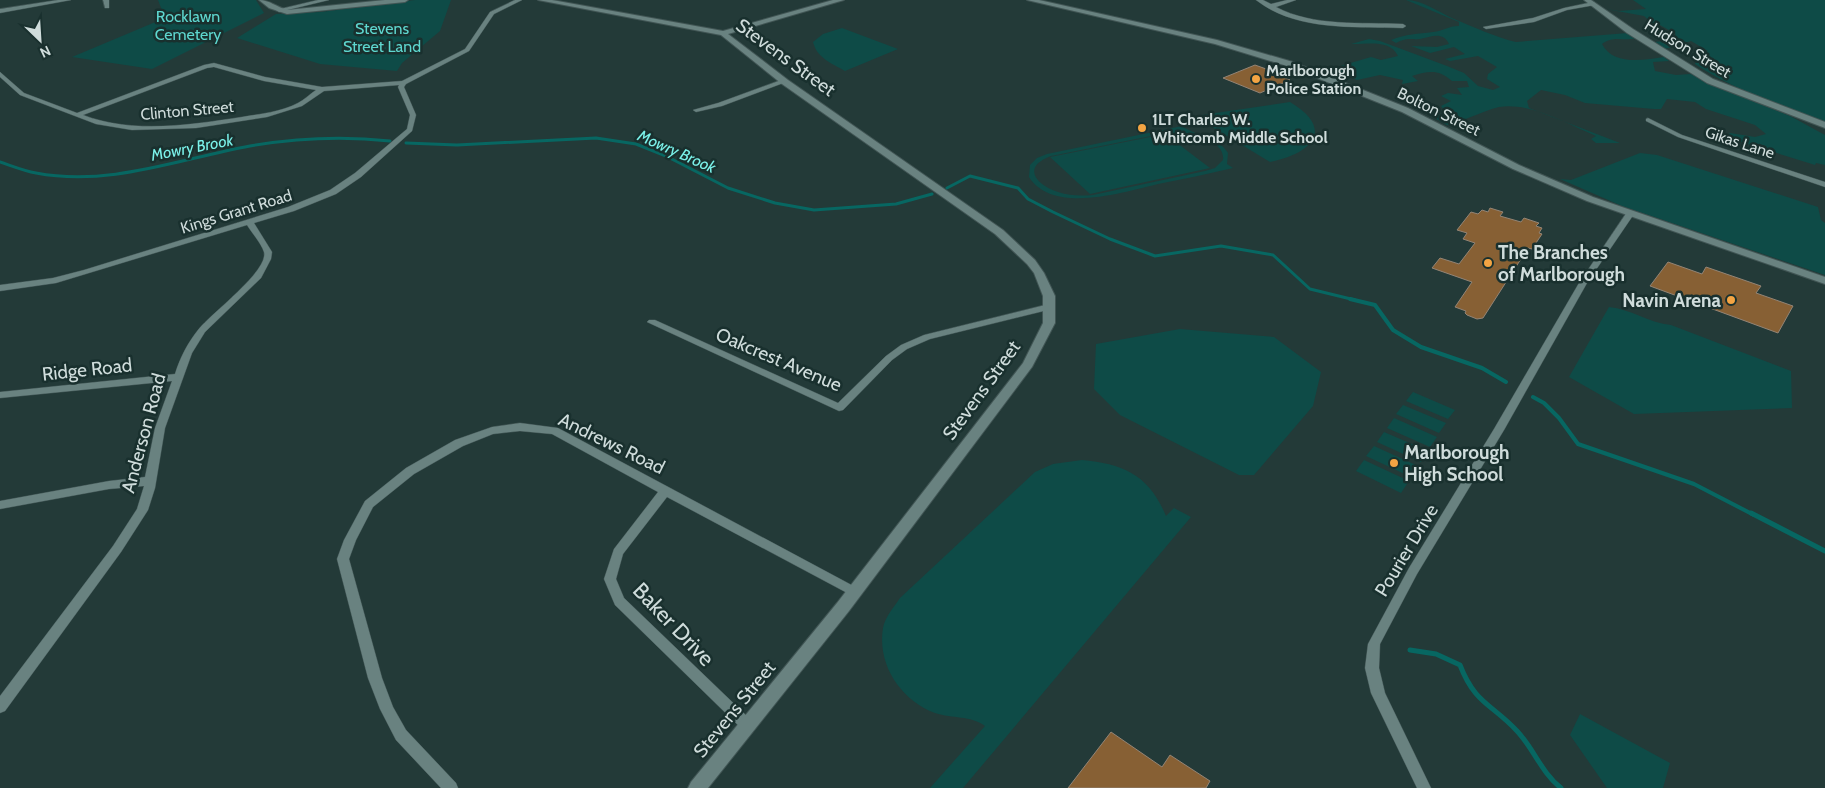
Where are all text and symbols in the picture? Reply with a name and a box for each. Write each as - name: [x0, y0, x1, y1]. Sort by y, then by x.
- park label: Rocklawn Cemetery: [155, 7, 221, 44]
- street label: Stevens Street: [731, 14, 840, 102]
- north arrow: [15, 15, 65, 65]
- street label: Hudson Street: [1641, 15, 1735, 82]
- park label: Stevens Street Land: [343, 19, 421, 56]
- text: N: [37, 42, 54, 62]
- place label: Marlborough Police Station: [1266, 61, 1361, 98]
- marker: Marlborough Police Station: [1250, 73, 1262, 85]
- street label: Bolton Street: [1394, 83, 1484, 140]
- street label: Clinton Street: [140, 97, 235, 124]
- place label: 1LT Charles W. Whitcomb Middle School: [1152, 110, 1328, 147]
- marker: 1LT Charles W. Whitcomb Middle School: [1136, 122, 1148, 134]
- street label: Gikas Lane: [1703, 122, 1777, 163]
- water label: Mowry Brook: [634, 125, 720, 178]
- water label: Mowry Brook: [149, 130, 236, 165]
- street label: Kings Grant Road: [178, 185, 294, 237]
- place label: The Branches of Marlborough: [1498, 241, 1625, 286]
- marker: The Branches of Marlborough: [1482, 257, 1494, 269]
- place label: Navin Arena: [1622, 289, 1722, 312]
- marker: Navin Arena: [1725, 294, 1737, 306]
- street label: Oakcrest Avenue: [712, 323, 845, 396]
- street label: Stevens Street: [938, 336, 1026, 445]
- street label: Ridge Road: [41, 353, 133, 386]
- street label: Anderson Road: [116, 371, 171, 496]
- street label: Andrews Road: [555, 408, 669, 479]
- place label: Marlborough High School: [1404, 441, 1510, 486]
- marker: Marlborough High School: [1388, 457, 1400, 469]
- street label: Pourier Drive: [1370, 500, 1443, 601]
- street label: Baker Drive: [627, 577, 720, 672]
- street label: Stevens Street: [689, 656, 781, 762]

